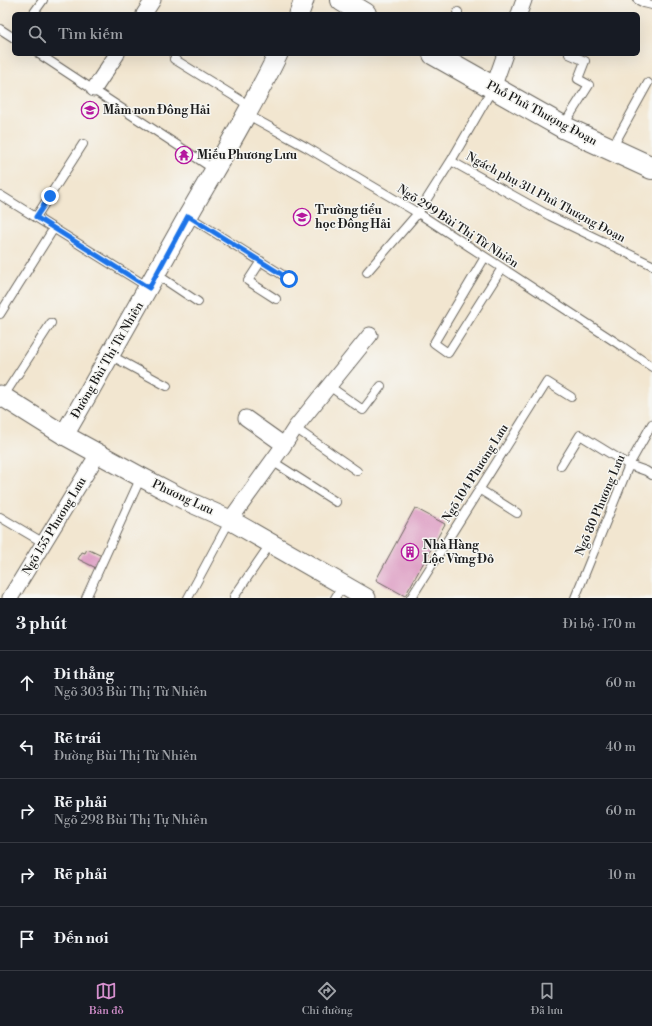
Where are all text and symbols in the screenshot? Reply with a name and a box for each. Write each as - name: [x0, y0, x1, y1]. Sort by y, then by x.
- search box: [12, 12, 640, 56]
- icon: search: [26, 23, 48, 45]
- text: Tìm kiếm: [58, 25, 123, 44]
- street label: Phố Phủ Thượng Đoạn: [484, 78, 600, 149]
- school or university icon: Mầm non Đông Hải: [80, 100, 100, 120]
- place label: Mầm non Đông Hải: [103, 103, 210, 118]
- temple icon: Miếu Phương Lưu: [174, 145, 194, 165]
- place label: Miếu Phương Lưu: [197, 148, 298, 163]
- street label: Ngách phụ 311 Phủ Thượng Đoạn: [463, 149, 628, 246]
- street label: Ngõ 299 Bùi Thị Từ Nhiên: [394, 182, 521, 271]
- route end: [41, 187, 59, 205]
- place label: Trường tiểu học Đông Hải: [315, 203, 391, 232]
- school or university icon: Trường tiểu học Đông Hải: [292, 207, 312, 227]
- route start: [280, 270, 298, 288]
- street label: Đường Bùi Thị Từ Nhiên: [68, 299, 147, 421]
- street label: Ngõ 104 Phương Lưu: [439, 421, 512, 525]
- street label: Ngõ 80 Phương Lưu: [572, 452, 629, 558]
- street label: Ngõ 155 Phương Lưu: [19, 474, 90, 578]
- street label: Phương Lưu: [150, 477, 216, 518]
- place label: Nhà Hàng Lộc Vừng Đỏ: [423, 538, 494, 567]
- building icon: Nhà Hàng Lộc Vừng Đỏ: [400, 542, 420, 562]
- text: 3 phút: [16, 613, 67, 635]
- text: Đi bộ · 170 m: [563, 616, 636, 632]
- text: Đi thẳng: [54, 665, 114, 684]
- icon: ahead: [16, 672, 38, 694]
- text: 60 m: [605, 675, 636, 691]
- text: Ngõ 303 Bùi Thị Từ Nhiên: [54, 684, 207, 700]
- text: Rẽ trái: [54, 729, 101, 748]
- icon: left: [16, 736, 38, 758]
- text: 40 m: [606, 739, 636, 755]
- text: Đường Bùi Thị Từ Nhiên: [54, 748, 197, 764]
- text: Rẽ phải: [54, 793, 107, 812]
- icon: right: [16, 800, 38, 822]
- text: 60 m: [605, 803, 636, 819]
- text: Ngõ 298 Bùi Thị Tự Nhiên: [54, 812, 208, 828]
- icon: right: [16, 864, 38, 886]
- text: Rẽ phải: [54, 865, 107, 884]
- text: 10 m: [608, 867, 636, 883]
- icon: arrive: [16, 928, 38, 950]
- text: Đến nơi: [54, 929, 108, 948]
- tab: Bản đồ: [89, 980, 124, 1018]
- tab: Chỉ đường: [302, 980, 353, 1018]
- tab: Đã lưu: [531, 980, 563, 1018]

